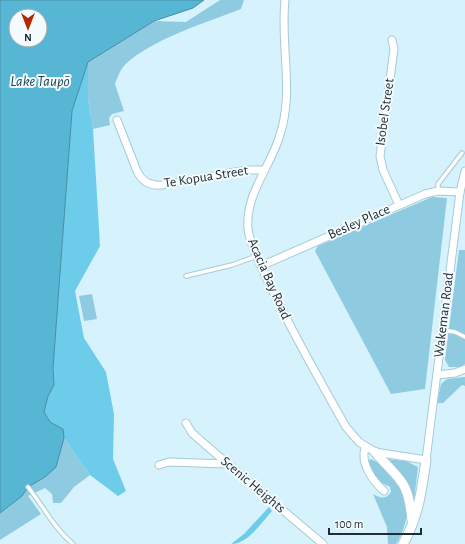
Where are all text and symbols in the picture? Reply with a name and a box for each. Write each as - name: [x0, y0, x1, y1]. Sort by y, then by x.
- north arrow: [8, 8, 48, 48]
- text: N: [24, 32, 32, 43]
- water label: Lake Taupō: [10, 74, 71, 89]
- street label: Isobel Street: [373, 77, 397, 147]
- street label: Te Kopua Street: [163, 163, 250, 191]
- street label: Besley Place: [326, 202, 392, 242]
- street label: Acacia Bay Road: [245, 236, 293, 322]
- street label: Wakeman Road: [432, 272, 456, 358]
- street label: Scenic Heights: [218, 454, 288, 516]
- scale bar: [329, 510, 421, 536]
- text: 100 m: [335, 518, 363, 530]

